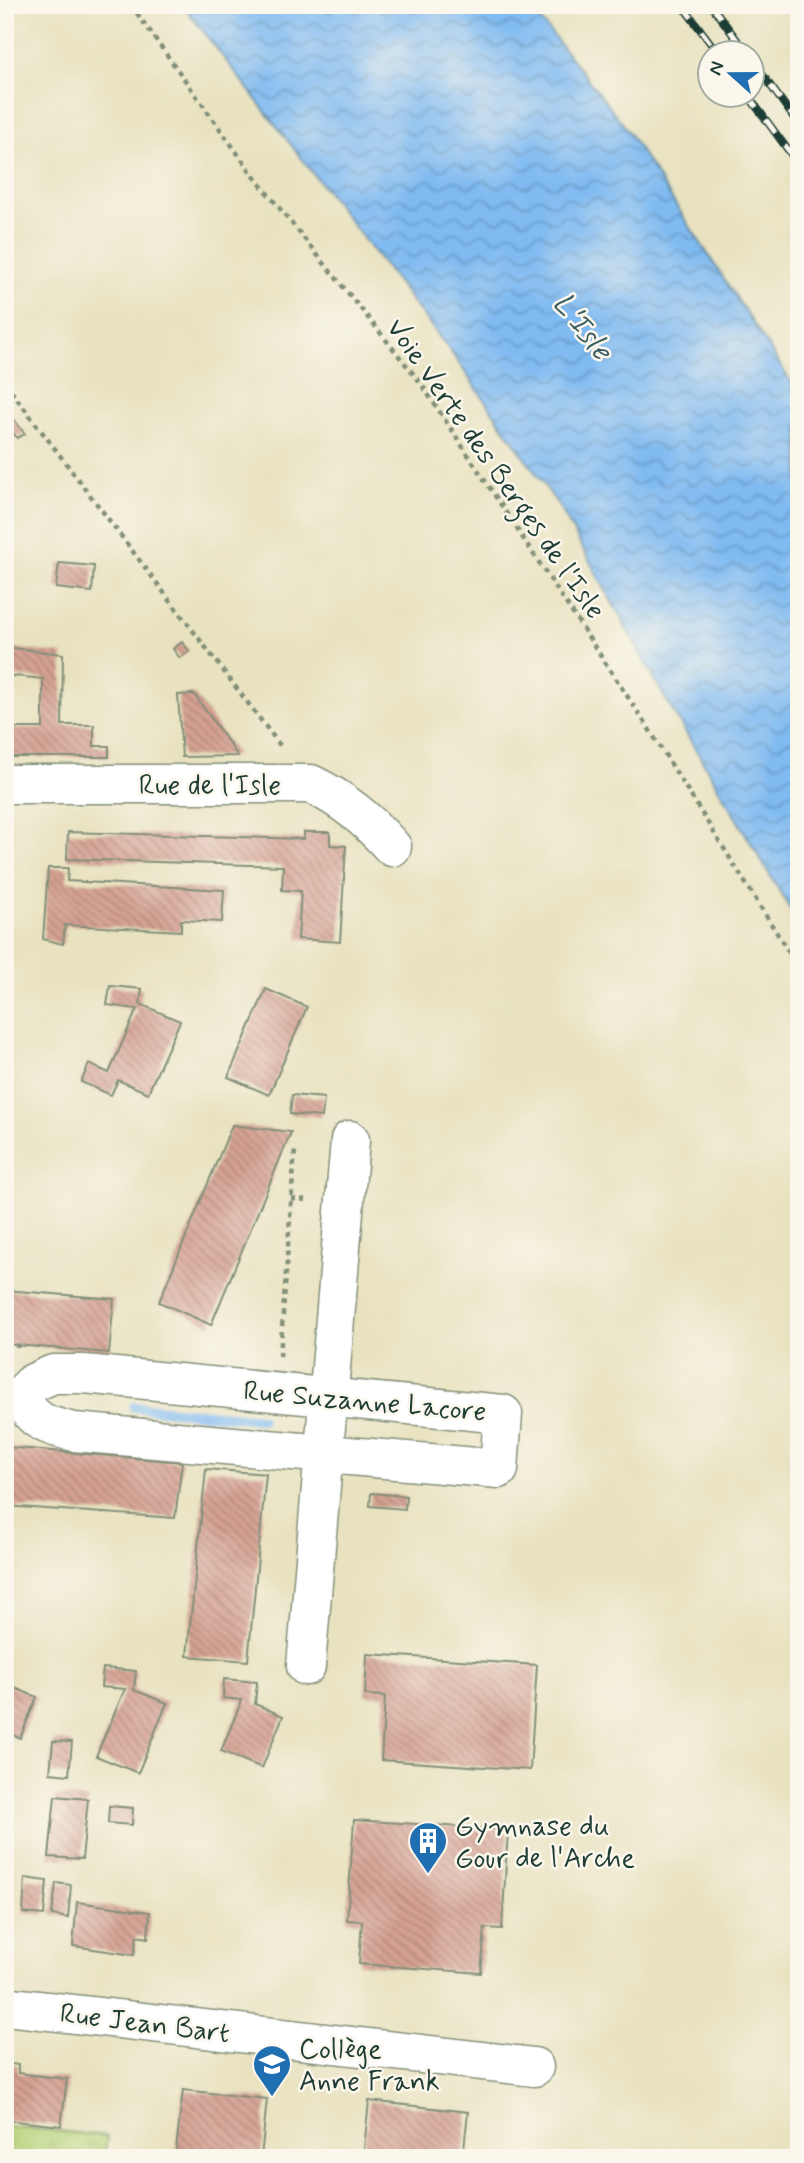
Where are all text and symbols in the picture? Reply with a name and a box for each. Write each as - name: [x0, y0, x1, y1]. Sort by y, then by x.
- north arrow: [696, 38, 766, 108]
- text: N: [703, 58, 730, 79]
- water label: L'Isle: [543, 285, 621, 370]
- street label: Voie Verte des Berges de l'Isle: [374, 312, 613, 629]
- street label: Rue de l'Isle: [139, 768, 281, 805]
- street label: Rue Suzanne Lacore: [242, 1373, 488, 1432]
- place label: Gymnase du Gour de l'Arche: [455, 1809, 635, 1878]
- building icon: Gymnase du Gour de l'Arche: [407, 1820, 449, 1875]
- street label: Rue Jean Bart: [58, 1996, 232, 2053]
- place label: Collège Anne Frank: [299, 2032, 440, 2101]
- school or university icon: Collège Anne Frank: [251, 2043, 293, 2098]

